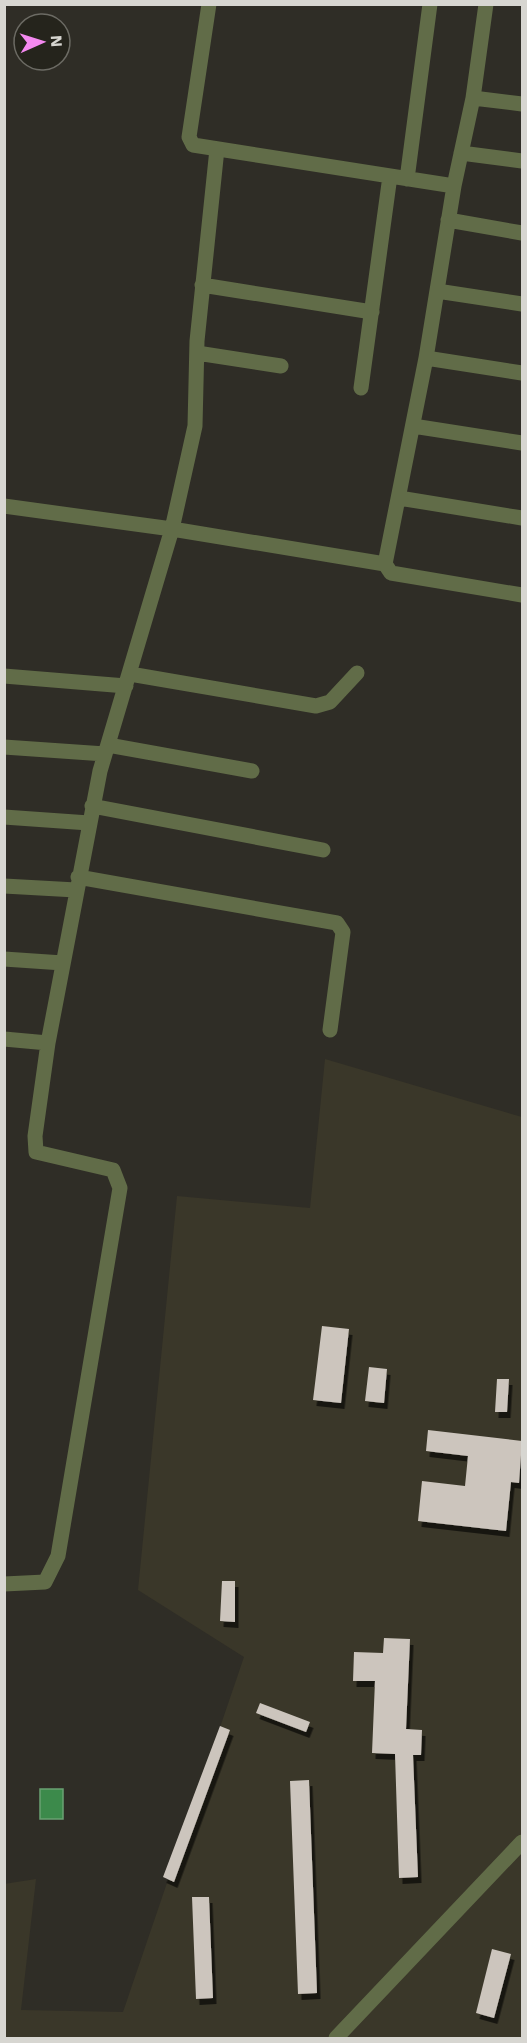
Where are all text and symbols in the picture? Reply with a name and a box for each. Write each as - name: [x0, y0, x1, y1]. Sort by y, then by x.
- north arrow: [12, 12, 72, 72]
- text: N: [47, 35, 66, 48]

